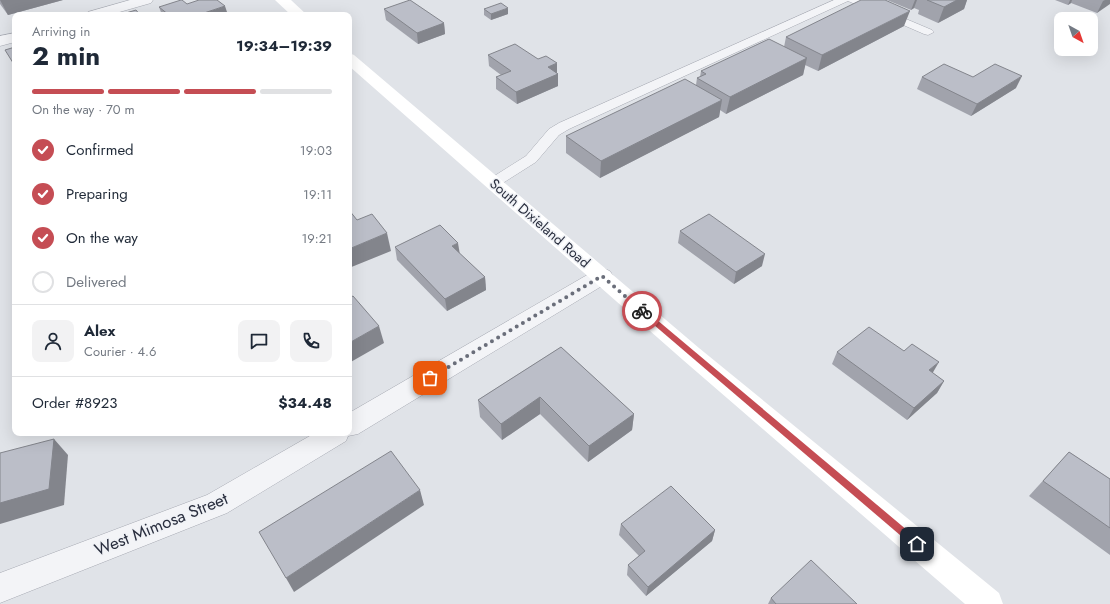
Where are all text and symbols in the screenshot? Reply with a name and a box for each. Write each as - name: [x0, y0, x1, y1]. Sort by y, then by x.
- north arrow: [1054, 12, 1098, 56]
- map controls: [1054, 12, 1098, 56]
- text: Arriving in: [32, 22, 90, 41]
- text: 19:34–19:39: [236, 35, 332, 57]
- text: 2 min: [32, 37, 100, 75]
- text: On the way · 70 m: [32, 100, 135, 119]
- icon: check: [32, 139, 54, 161]
- text: Confirmed: [66, 139, 134, 161]
- text: 19:03: [300, 141, 332, 160]
- street label: South Dixieland Road: [485, 174, 595, 272]
- icon: check: [32, 183, 54, 205]
- text: Preparing: [66, 183, 128, 205]
- text: 19:11: [303, 185, 332, 204]
- icon: check: [32, 227, 54, 249]
- text: On the way: [66, 227, 138, 249]
- text: 19:21: [302, 229, 332, 248]
- text: Delivered: [66, 271, 127, 293]
- courier: [622, 291, 662, 331]
- icon: bike: [631, 300, 653, 322]
- button: person: [32, 320, 74, 362]
- text: Alex: [84, 320, 115, 342]
- button: chat: [238, 320, 280, 362]
- button: phone: [290, 320, 332, 362]
- text: Courier · 4.6: [84, 342, 157, 361]
- pin: [413, 361, 447, 395]
- icon: bag: [419, 367, 441, 389]
- text: Order #8923: [32, 392, 118, 414]
- text: $34.48: [278, 392, 332, 414]
- street label: West Mimosa Street: [91, 486, 231, 562]
- pin: [900, 527, 934, 561]
- icon: home: [906, 533, 928, 555]

